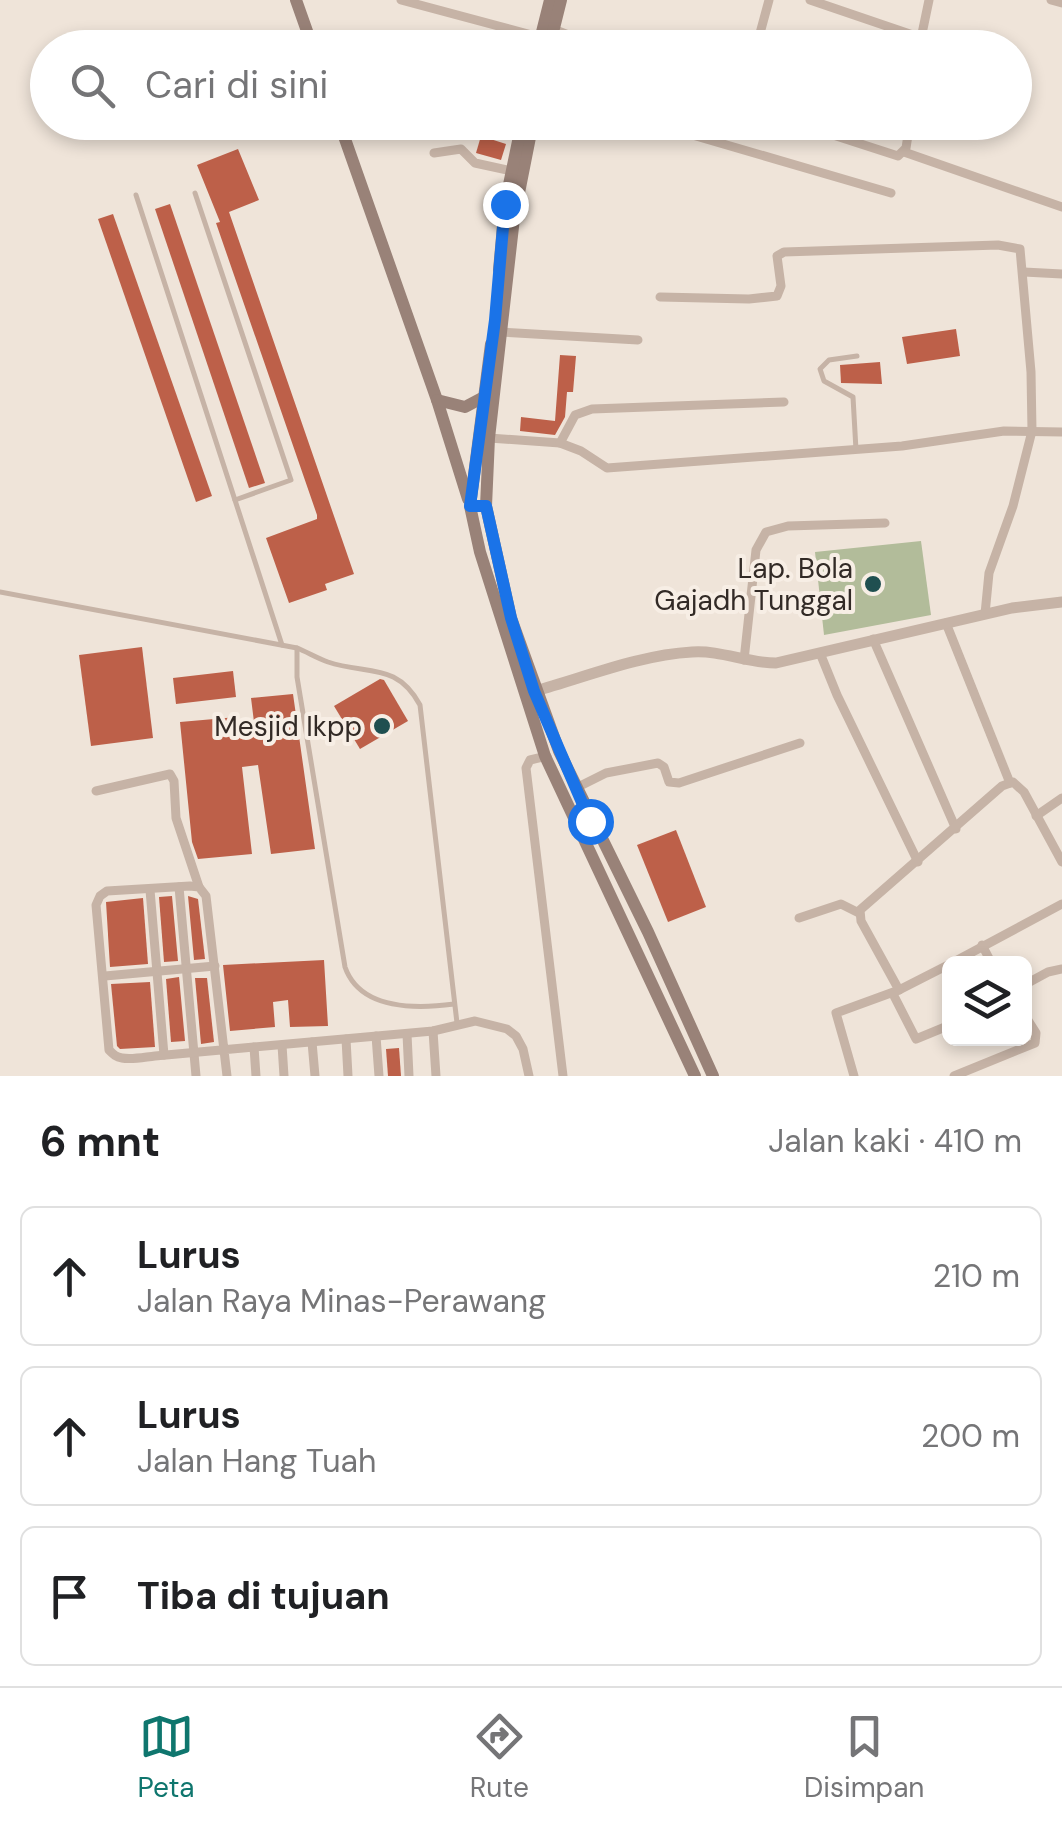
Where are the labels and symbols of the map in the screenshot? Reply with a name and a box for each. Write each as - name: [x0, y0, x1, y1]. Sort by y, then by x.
- route end: [483, 182, 529, 228]
- place label: Lap. Bola Gajadh Tunggal: [654, 550, 853, 619]
- marker: Lap. Bola Gajadh Tunggal: [862, 573, 884, 595]
- place label: Mesjid Ikpp: [214, 708, 362, 745]
- marker: Mesjid Ikpp: [371, 715, 393, 737]
- route start: [568, 799, 614, 845]

